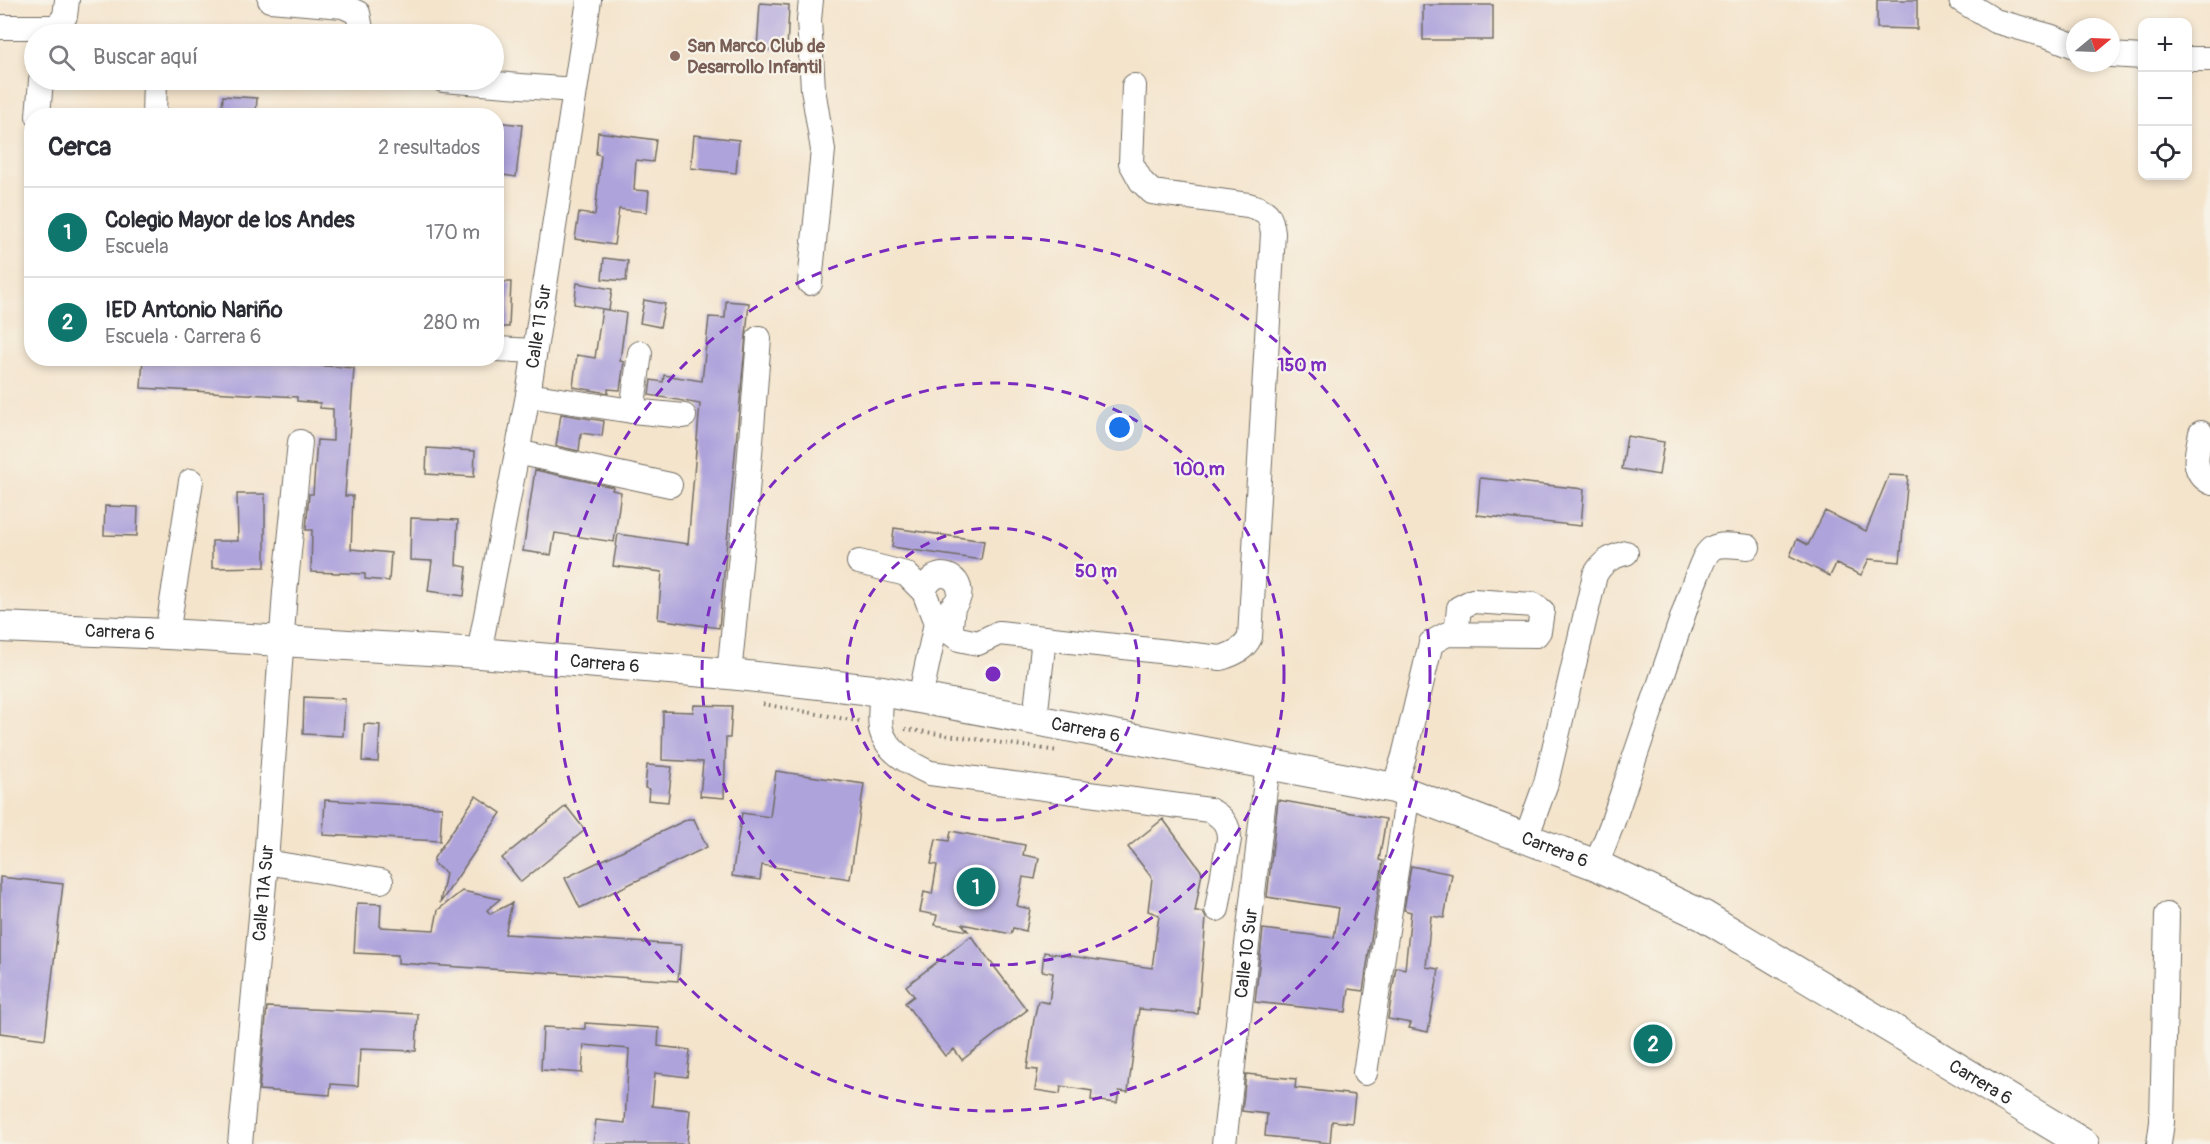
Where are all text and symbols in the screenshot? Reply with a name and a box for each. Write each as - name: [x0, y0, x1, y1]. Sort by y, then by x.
- north arrow: [2066, 18, 2120, 72]
- map controls: [2138, 18, 2192, 180]
- button: +: [2138, 18, 2192, 72]
- search box: [24, 24, 504, 90]
- place label: San Marco Club de Desarrollo Infantil: [687, 35, 826, 79]
- icon: search: [45, 41, 78, 74]
- text: Buscar aquí: [93, 43, 198, 71]
- marker: San Marco Club de Desarrollo Infantil: [668, 49, 682, 63]
- button: −: [2138, 72, 2192, 126]
- button: locate: [2138, 126, 2192, 180]
- text: Cerca: [48, 131, 111, 163]
- text: 2 resultados: [378, 135, 480, 160]
- text: Colegio Mayor de los Andes: [105, 206, 355, 234]
- text: 1: [64, 220, 71, 245]
- text: 170 m: [426, 220, 480, 245]
- text: Escuela: [105, 234, 168, 259]
- street label: Calle 11 Sur: [521, 282, 557, 370]
- text: IED Antonio Nariño: [105, 296, 283, 324]
- text: 2: [62, 310, 73, 335]
- text: 280 m: [423, 310, 480, 335]
- text: Escuela · Carrera 6: [105, 324, 261, 349]
- text: 150 m: [1278, 354, 1327, 377]
- your location: [1105, 413, 1134, 442]
- text: 100 m: [1173, 458, 1225, 481]
- text: 50 m: [1075, 560, 1117, 583]
- street label: Carrera 6: [84, 619, 155, 645]
- street label: Carrera 6: [569, 649, 641, 678]
- centre of rings: [983, 664, 1003, 684]
- street label: Carrera 6: [1049, 712, 1122, 747]
- street label: Carrera 6: [1518, 826, 1592, 873]
- street label: Calle 11A Sur: [247, 844, 279, 942]
- pin: 1: [956, 864, 996, 910]
- street label: Calle 10 Sur: [1229, 907, 1263, 999]
- pin: 2: [1634, 1022, 1672, 1066]
- street label: Carrera 6: [1945, 1054, 2017, 1110]

